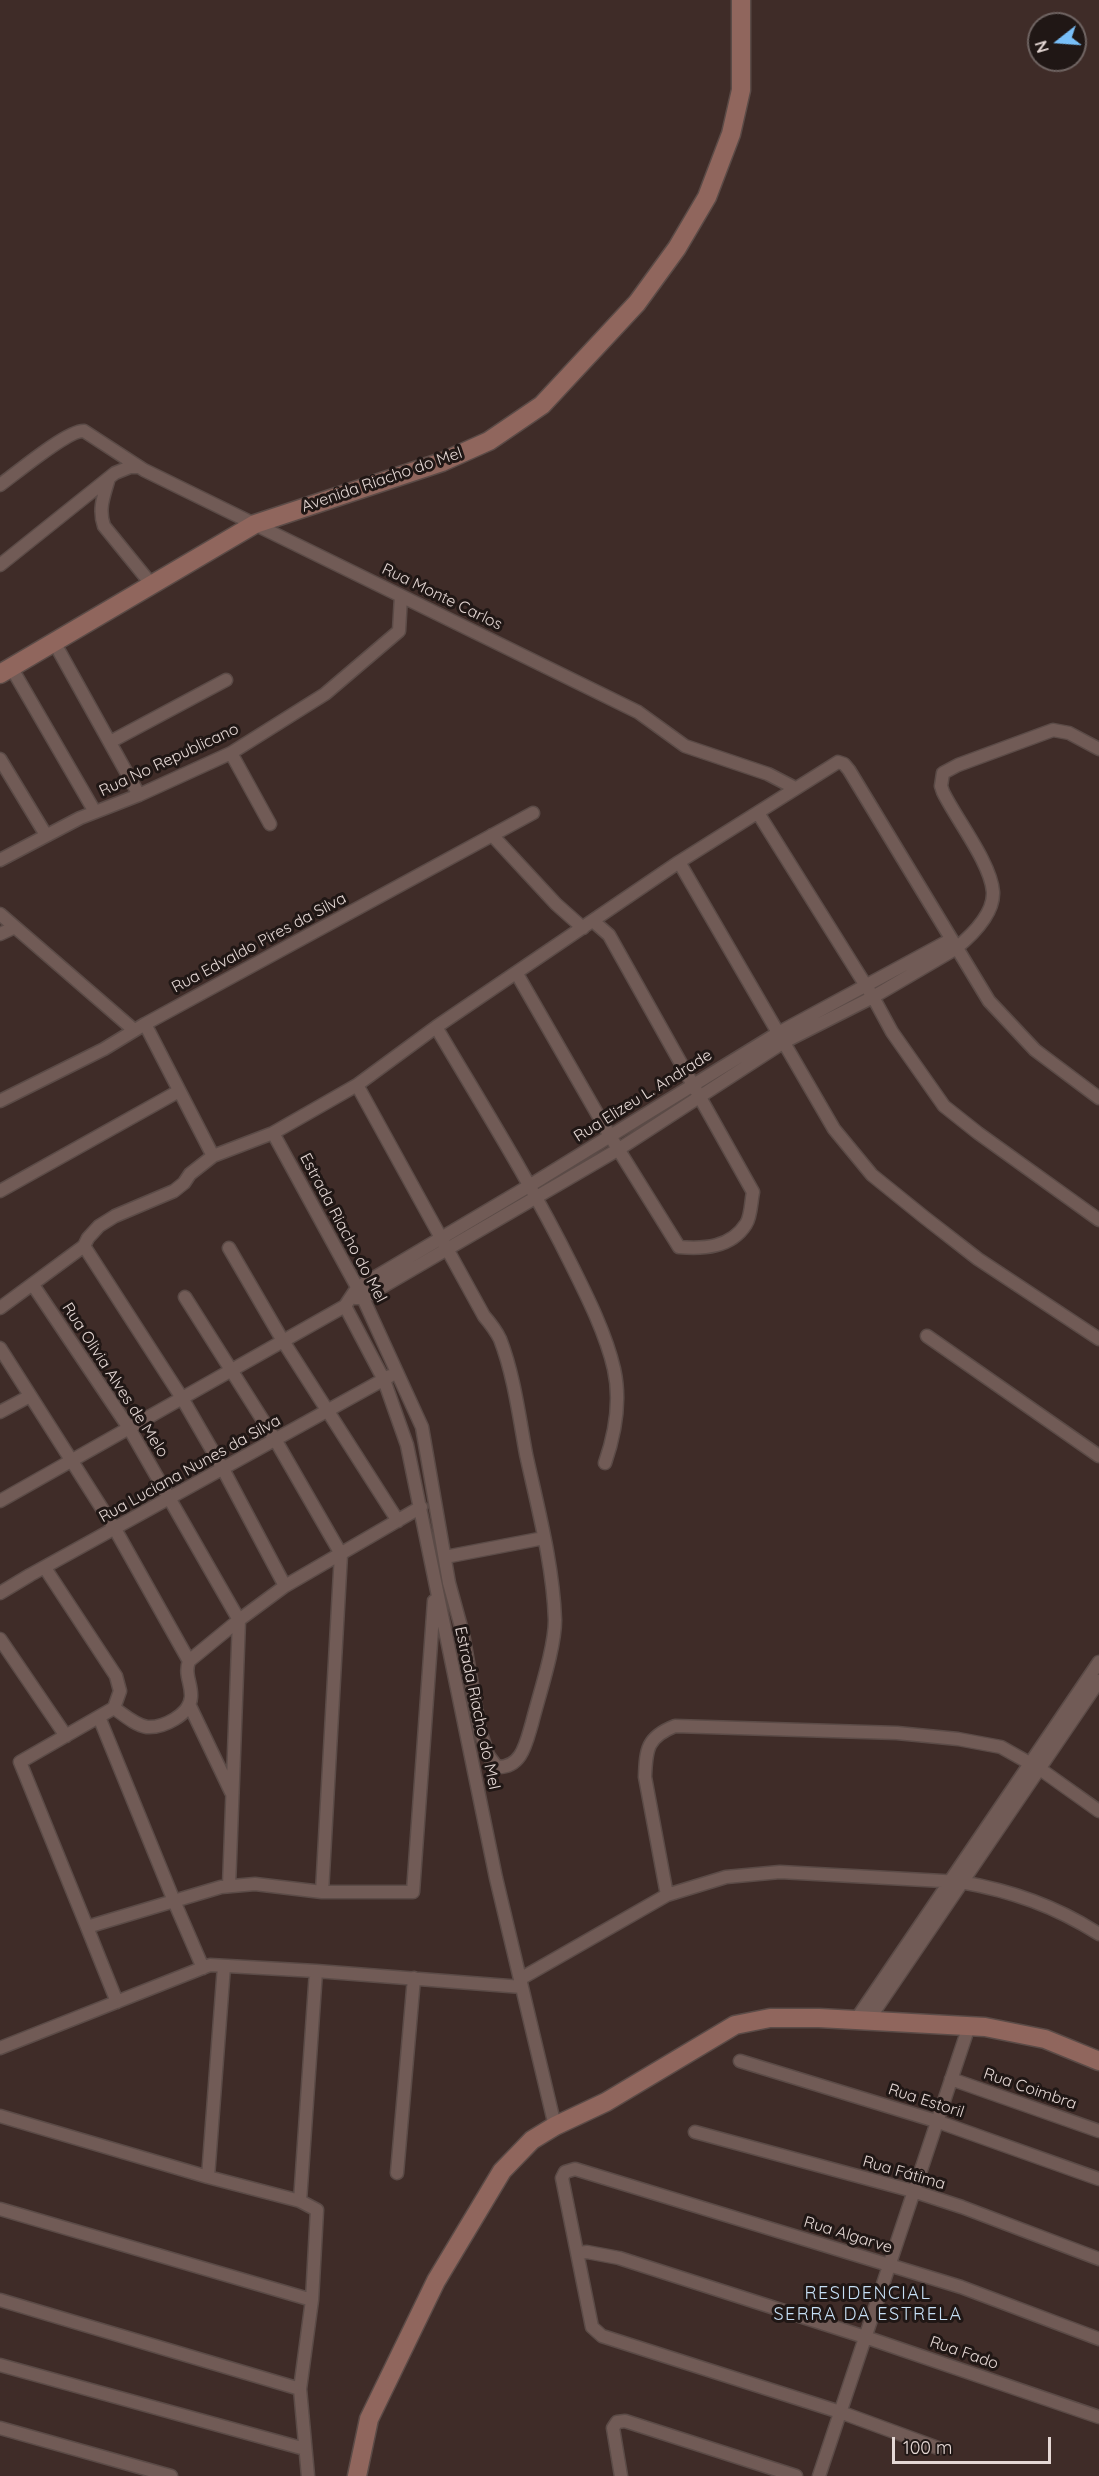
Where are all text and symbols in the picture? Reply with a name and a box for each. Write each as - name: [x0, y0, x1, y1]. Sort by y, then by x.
- north arrow: [1027, 12, 1087, 72]
- text: N: [1030, 38, 1053, 55]
- street label: Avenida Riacho do Mel: [299, 443, 465, 517]
- street label: Rua Monte Carlos: [379, 560, 505, 634]
- street label: Rua No Republicano: [96, 719, 242, 801]
- street label: Rua Edvaldo Pires da Silva: [168, 889, 350, 997]
- street label: Rua Elizeu L. Andrade: [570, 1046, 716, 1146]
- street label: Estrada Riacho do Mel: [295, 1150, 391, 1306]
- street label: Rua Olivia Alves de Melo: [58, 1299, 172, 1461]
- street label: Rua Luciana Nunes da Silva: [96, 1411, 284, 1527]
- street label: Estrada Riacho do Mel: [450, 1625, 504, 1791]
- street label: Rua Coimbra: [981, 2064, 1079, 2114]
- street label: Rua Estoril: [886, 2080, 966, 2122]
- street label: Rua Fátima: [860, 2152, 948, 2194]
- street label: Rua Algarve: [801, 2212, 895, 2258]
- district label: RESIDENCIAL SERRA DA ESTRELA: [773, 2283, 963, 2326]
- street label: Rua Fado: [927, 2332, 1001, 2374]
- scale bar: [895, 2425, 1054, 2463]
- text: 100 m: [903, 2436, 952, 2459]

